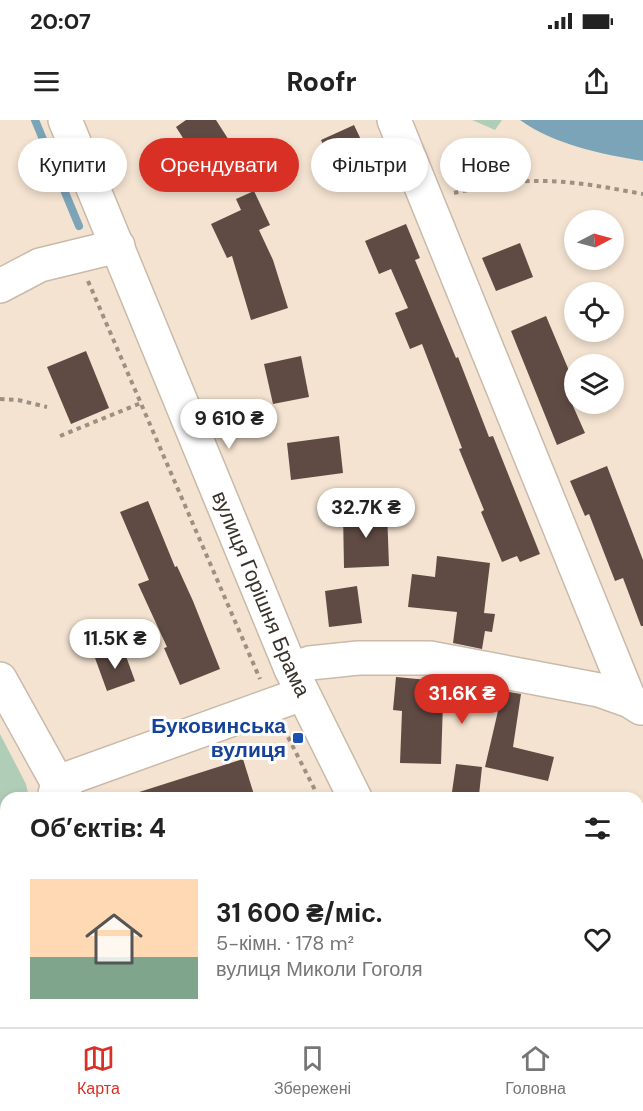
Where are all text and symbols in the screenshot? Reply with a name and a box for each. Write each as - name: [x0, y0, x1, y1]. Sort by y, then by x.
- text: 20:07: [30, 7, 91, 36]
- text: Roofr: [286, 64, 357, 99]
- icon: menu: [30, 65, 63, 98]
- icon: share: [580, 65, 613, 98]
- chip: Купити: [18, 138, 127, 192]
- chip: Орендувати: [139, 138, 299, 192]
- chip: Фільтри: [311, 138, 428, 192]
- chip: Нове: [440, 138, 531, 192]
- north arrow: [564, 210, 624, 270]
- map controls: [564, 210, 624, 414]
- button: locate: [564, 282, 624, 342]
- button: layers: [564, 354, 624, 414]
- pin: 9 610 ₴: [174, 399, 284, 450]
- text: 9 610 ₴: [194, 405, 264, 431]
- street label: вулиця Горішня Брама: [205, 487, 317, 702]
- pin: 32.7K ₴: [311, 488, 421, 539]
- text: 32.7K ₴: [331, 494, 401, 520]
- pin: 11.5K ₴: [60, 619, 170, 670]
- text: 11.5K ₴: [83, 625, 147, 651]
- pin: 31.6K ₴: [407, 674, 517, 725]
- text: 31.6K ₴: [428, 680, 496, 706]
- place label: Буковинська вулиця: [151, 712, 286, 764]
- marker: Буковинська вулиця: [291, 731, 305, 745]
- text: Об’єктів: 4: [30, 811, 166, 845]
- icon: filters: [581, 812, 614, 845]
- text: 31 600 ₴/міс.: [216, 896, 382, 930]
- icon: home: [78, 903, 150, 975]
- icon: heart: [581, 923, 614, 956]
- text: 5-кімн. · 178 m²: [216, 930, 354, 956]
- text: вулиця Миколи Гоголя: [216, 956, 423, 982]
- tab: Карта: [77, 1042, 120, 1099]
- tab: Збережені: [274, 1042, 351, 1099]
- tab: Головна: [505, 1042, 566, 1099]

